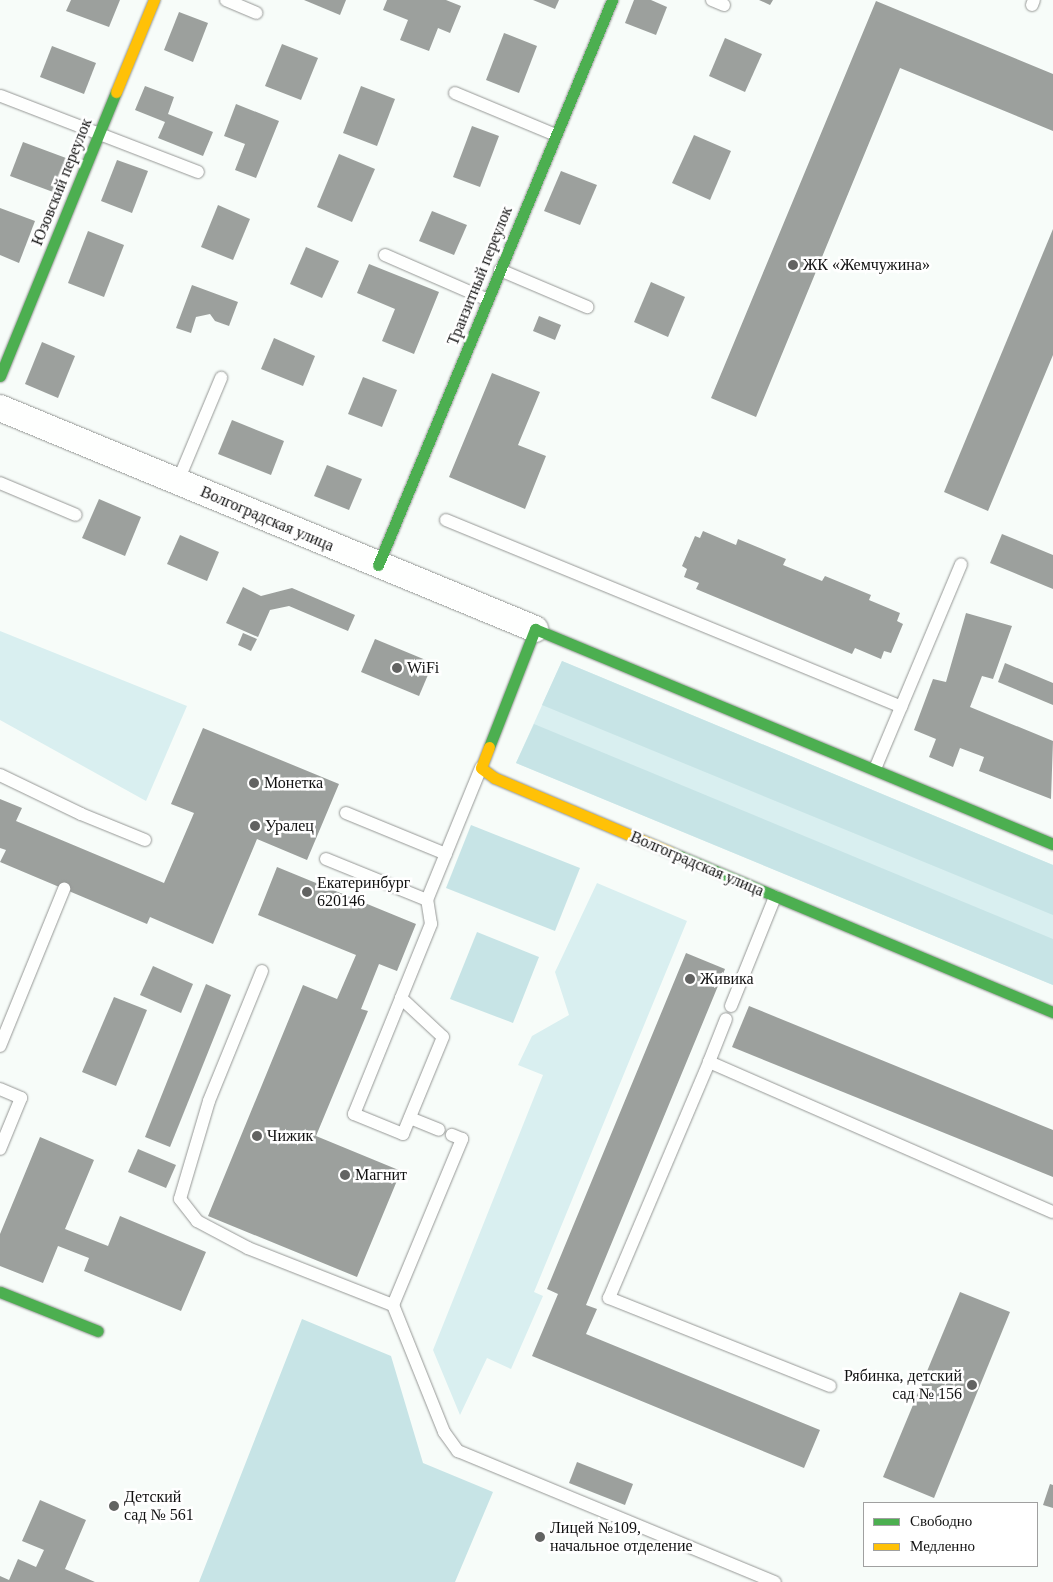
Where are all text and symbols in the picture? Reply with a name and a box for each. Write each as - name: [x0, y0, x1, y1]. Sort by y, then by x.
- street label: Юзовский переулок: [28, 116, 96, 248]
- street label: Транзитный переулок: [443, 204, 517, 348]
- place label: ЖК «Жемчужина»: [803, 255, 930, 275]
- marker: ЖК «Жемчужина»: [787, 259, 799, 271]
- street label: Волгоградская улица: [197, 482, 337, 556]
- place label: WiFi: [407, 658, 439, 678]
- marker: WiFi: [391, 662, 403, 674]
- place label: Монетка: [264, 773, 323, 793]
- marker: Монетка: [248, 777, 260, 789]
- place label: Уралец: [265, 816, 314, 836]
- marker: Уралец: [249, 820, 261, 832]
- street label: Волгоградская улица: [627, 827, 767, 901]
- place label: Екатеринбург 620146: [317, 873, 410, 911]
- marker: Екатеринбург 620146: [301, 886, 313, 898]
- place label: Живика: [700, 969, 754, 989]
- marker: Живика: [684, 973, 696, 985]
- place label: Чижик: [267, 1126, 313, 1146]
- marker: Чижик: [251, 1130, 263, 1142]
- place label: Магнит: [355, 1165, 407, 1185]
- marker: Магнит: [339, 1169, 351, 1181]
- place label: Рябинка, детский сад № 156: [844, 1366, 962, 1404]
- marker: Рябинка, детский сад № 156: [966, 1379, 978, 1391]
- place label: Детский сад № 561: [124, 1487, 194, 1525]
- marker: Детский сад № 561: [108, 1500, 120, 1512]
- legend: [863, 1502, 1038, 1567]
- text: Свободно: [910, 1513, 972, 1529]
- place label: Лицей №109, начальное отделение: [550, 1518, 693, 1556]
- marker: Лицей №109, начальное отделение: [534, 1531, 546, 1543]
- text: Медленно: [910, 1538, 975, 1554]

